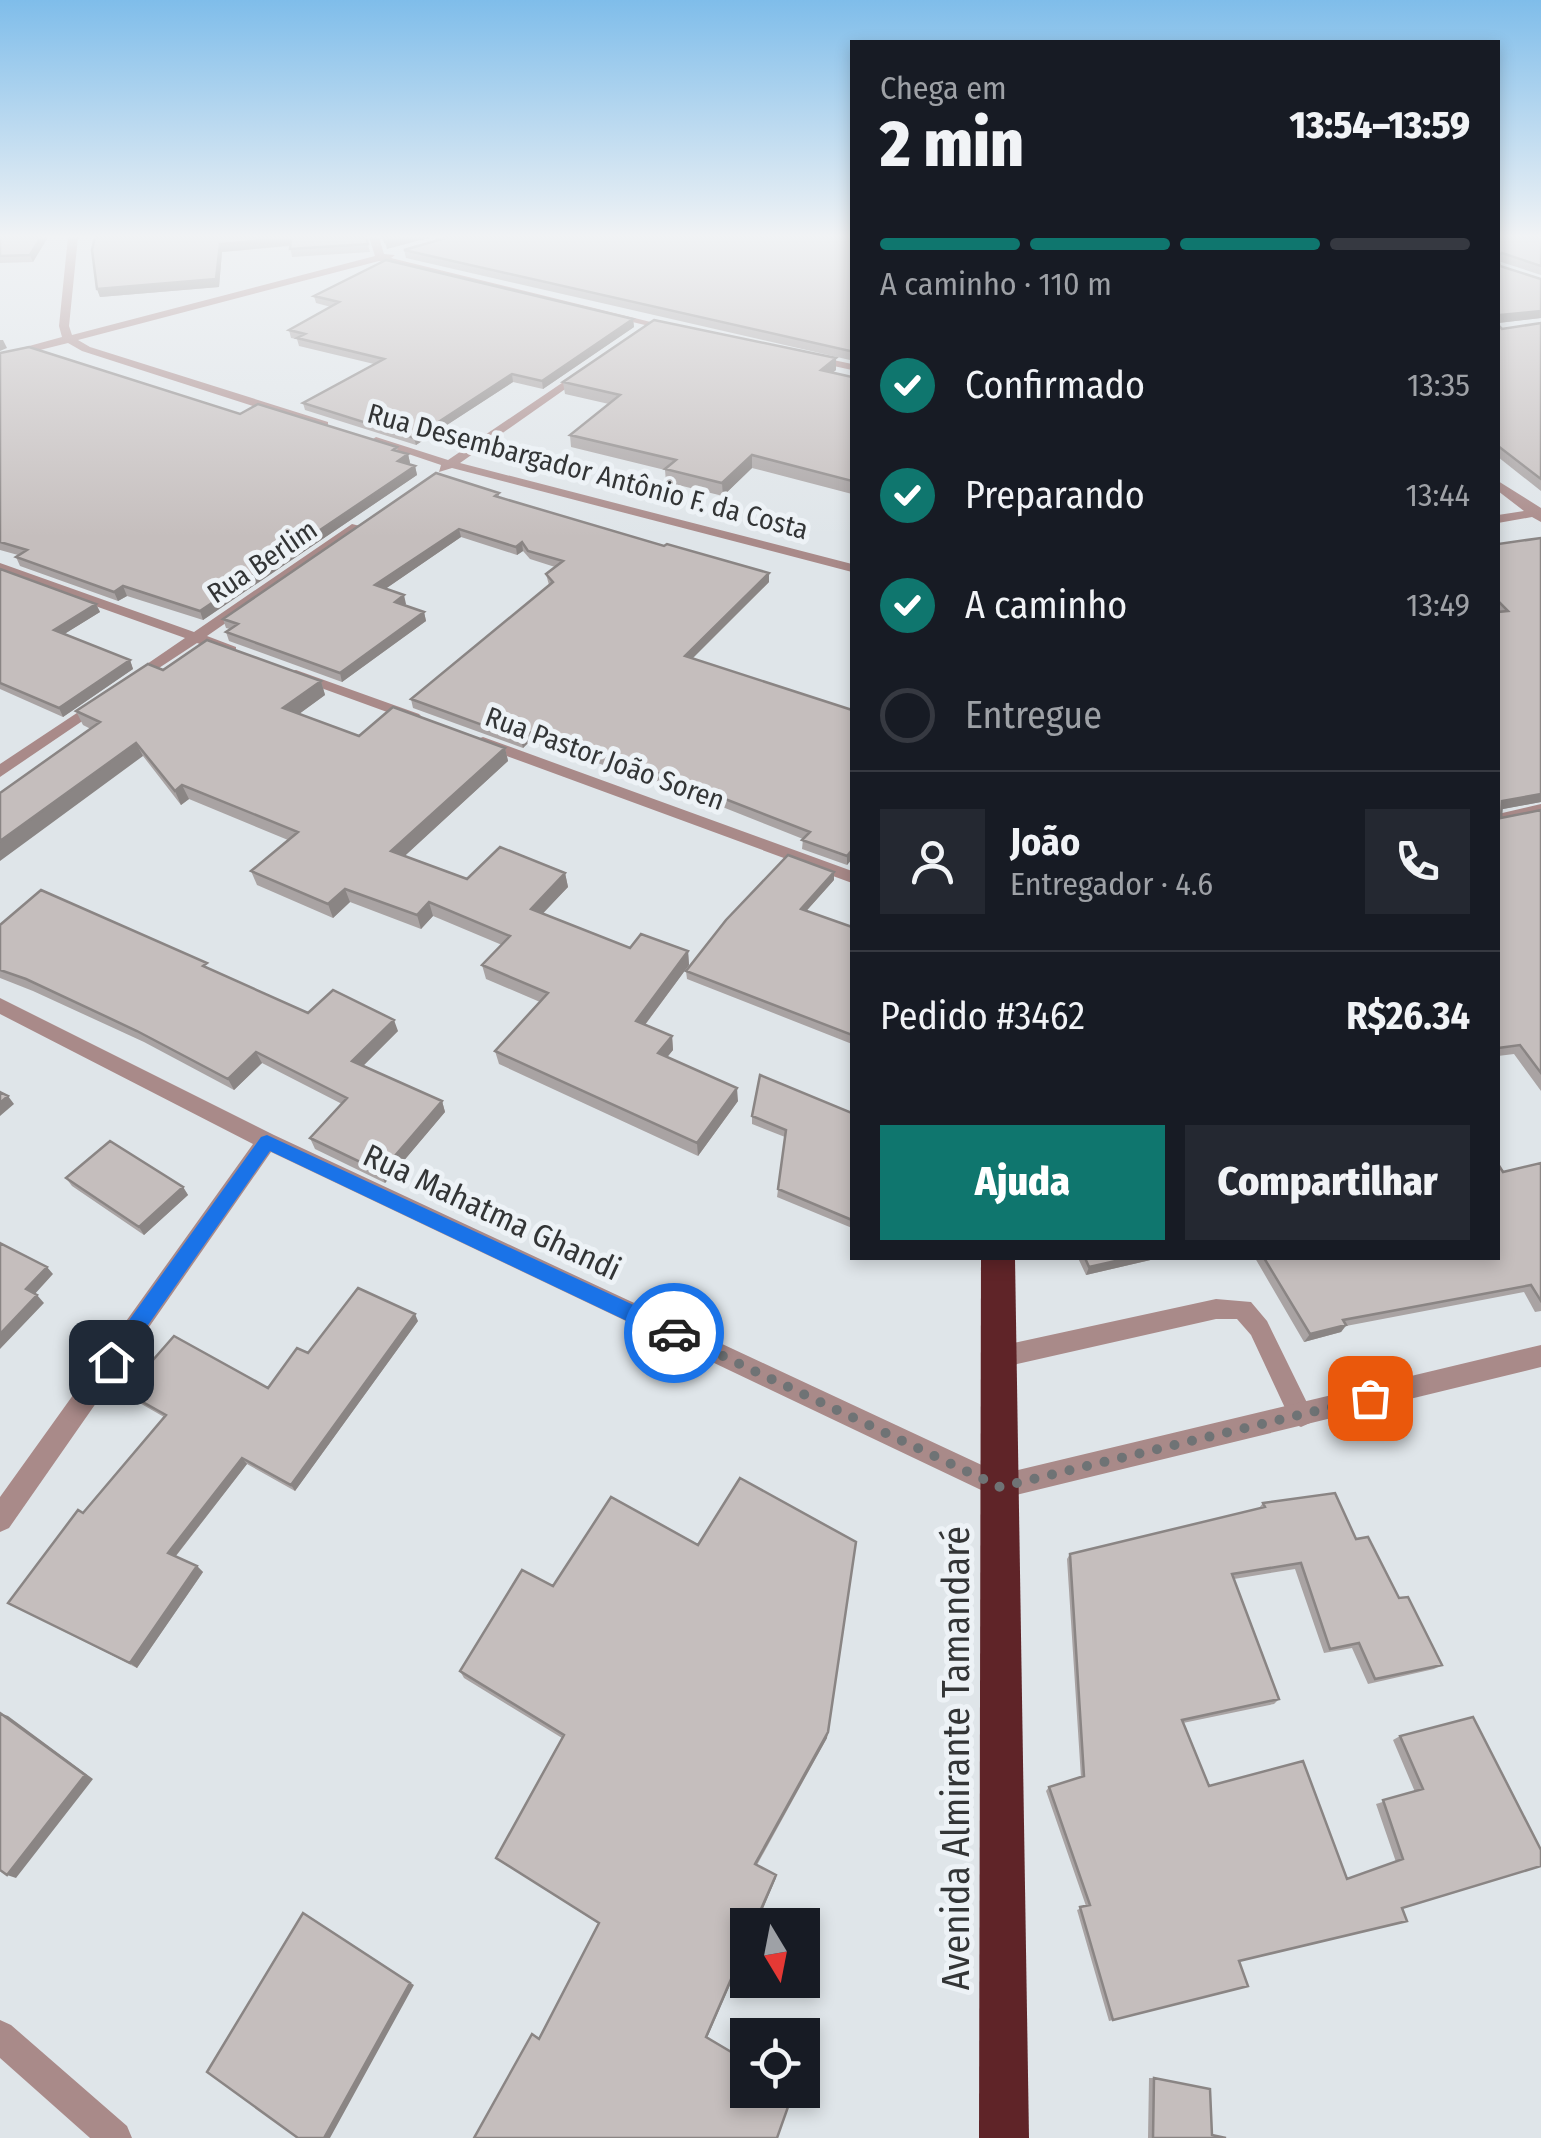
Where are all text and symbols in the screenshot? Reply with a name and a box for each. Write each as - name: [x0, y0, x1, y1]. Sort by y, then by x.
- text: Chega em: [880, 69, 1007, 107]
- text: 13:54–13:59: [1289, 102, 1470, 148]
- text: 2 min: [880, 105, 1024, 183]
- text: A caminho · 110 m: [880, 265, 1112, 303]
- icon: check: [880, 358, 935, 413]
- text: Confirmado: [965, 362, 1145, 408]
- text: 13:35: [1407, 366, 1470, 404]
- street label: Rua Desembargador Antônio F. da Costa: [364, 397, 812, 546]
- icon: check: [880, 468, 935, 523]
- text: Preparando: [965, 472, 1145, 518]
- text: 13:44: [1405, 476, 1470, 514]
- street label: Rua Berlim: [201, 513, 323, 610]
- icon: check: [880, 578, 935, 633]
- text: A caminho: [965, 582, 1127, 628]
- text: 13:49: [1406, 586, 1470, 624]
- text: Entregue: [965, 692, 1102, 738]
- street label: Rua Pastor João Soren: [481, 700, 729, 817]
- button: person: [880, 809, 985, 914]
- button: phone: [1365, 809, 1470, 914]
- text: João: [1010, 819, 1080, 865]
- text: Entregador · 4.6: [1010, 865, 1213, 903]
- text: Pedido #3462: [880, 993, 1085, 1039]
- text: R$26.34: [1346, 993, 1470, 1039]
- button: Ajuda: [880, 1125, 1165, 1240]
- button: Compartilhar: [1185, 1125, 1470, 1240]
- street label: Rua Mahatma Ghandi: [357, 1136, 627, 1288]
- courier: [624, 1283, 724, 1383]
- icon: car: [647, 1306, 702, 1361]
- pin: [69, 1320, 154, 1405]
- icon: home: [84, 1335, 139, 1390]
- pin: [1328, 1356, 1413, 1441]
- icon: bag: [1343, 1371, 1398, 1426]
- street label: Avenida Almirante Tamandaré: [933, 1526, 979, 1990]
- north arrow: [730, 1908, 820, 1998]
- map controls: [730, 1908, 820, 2108]
- button: locate: [730, 2018, 820, 2108]

